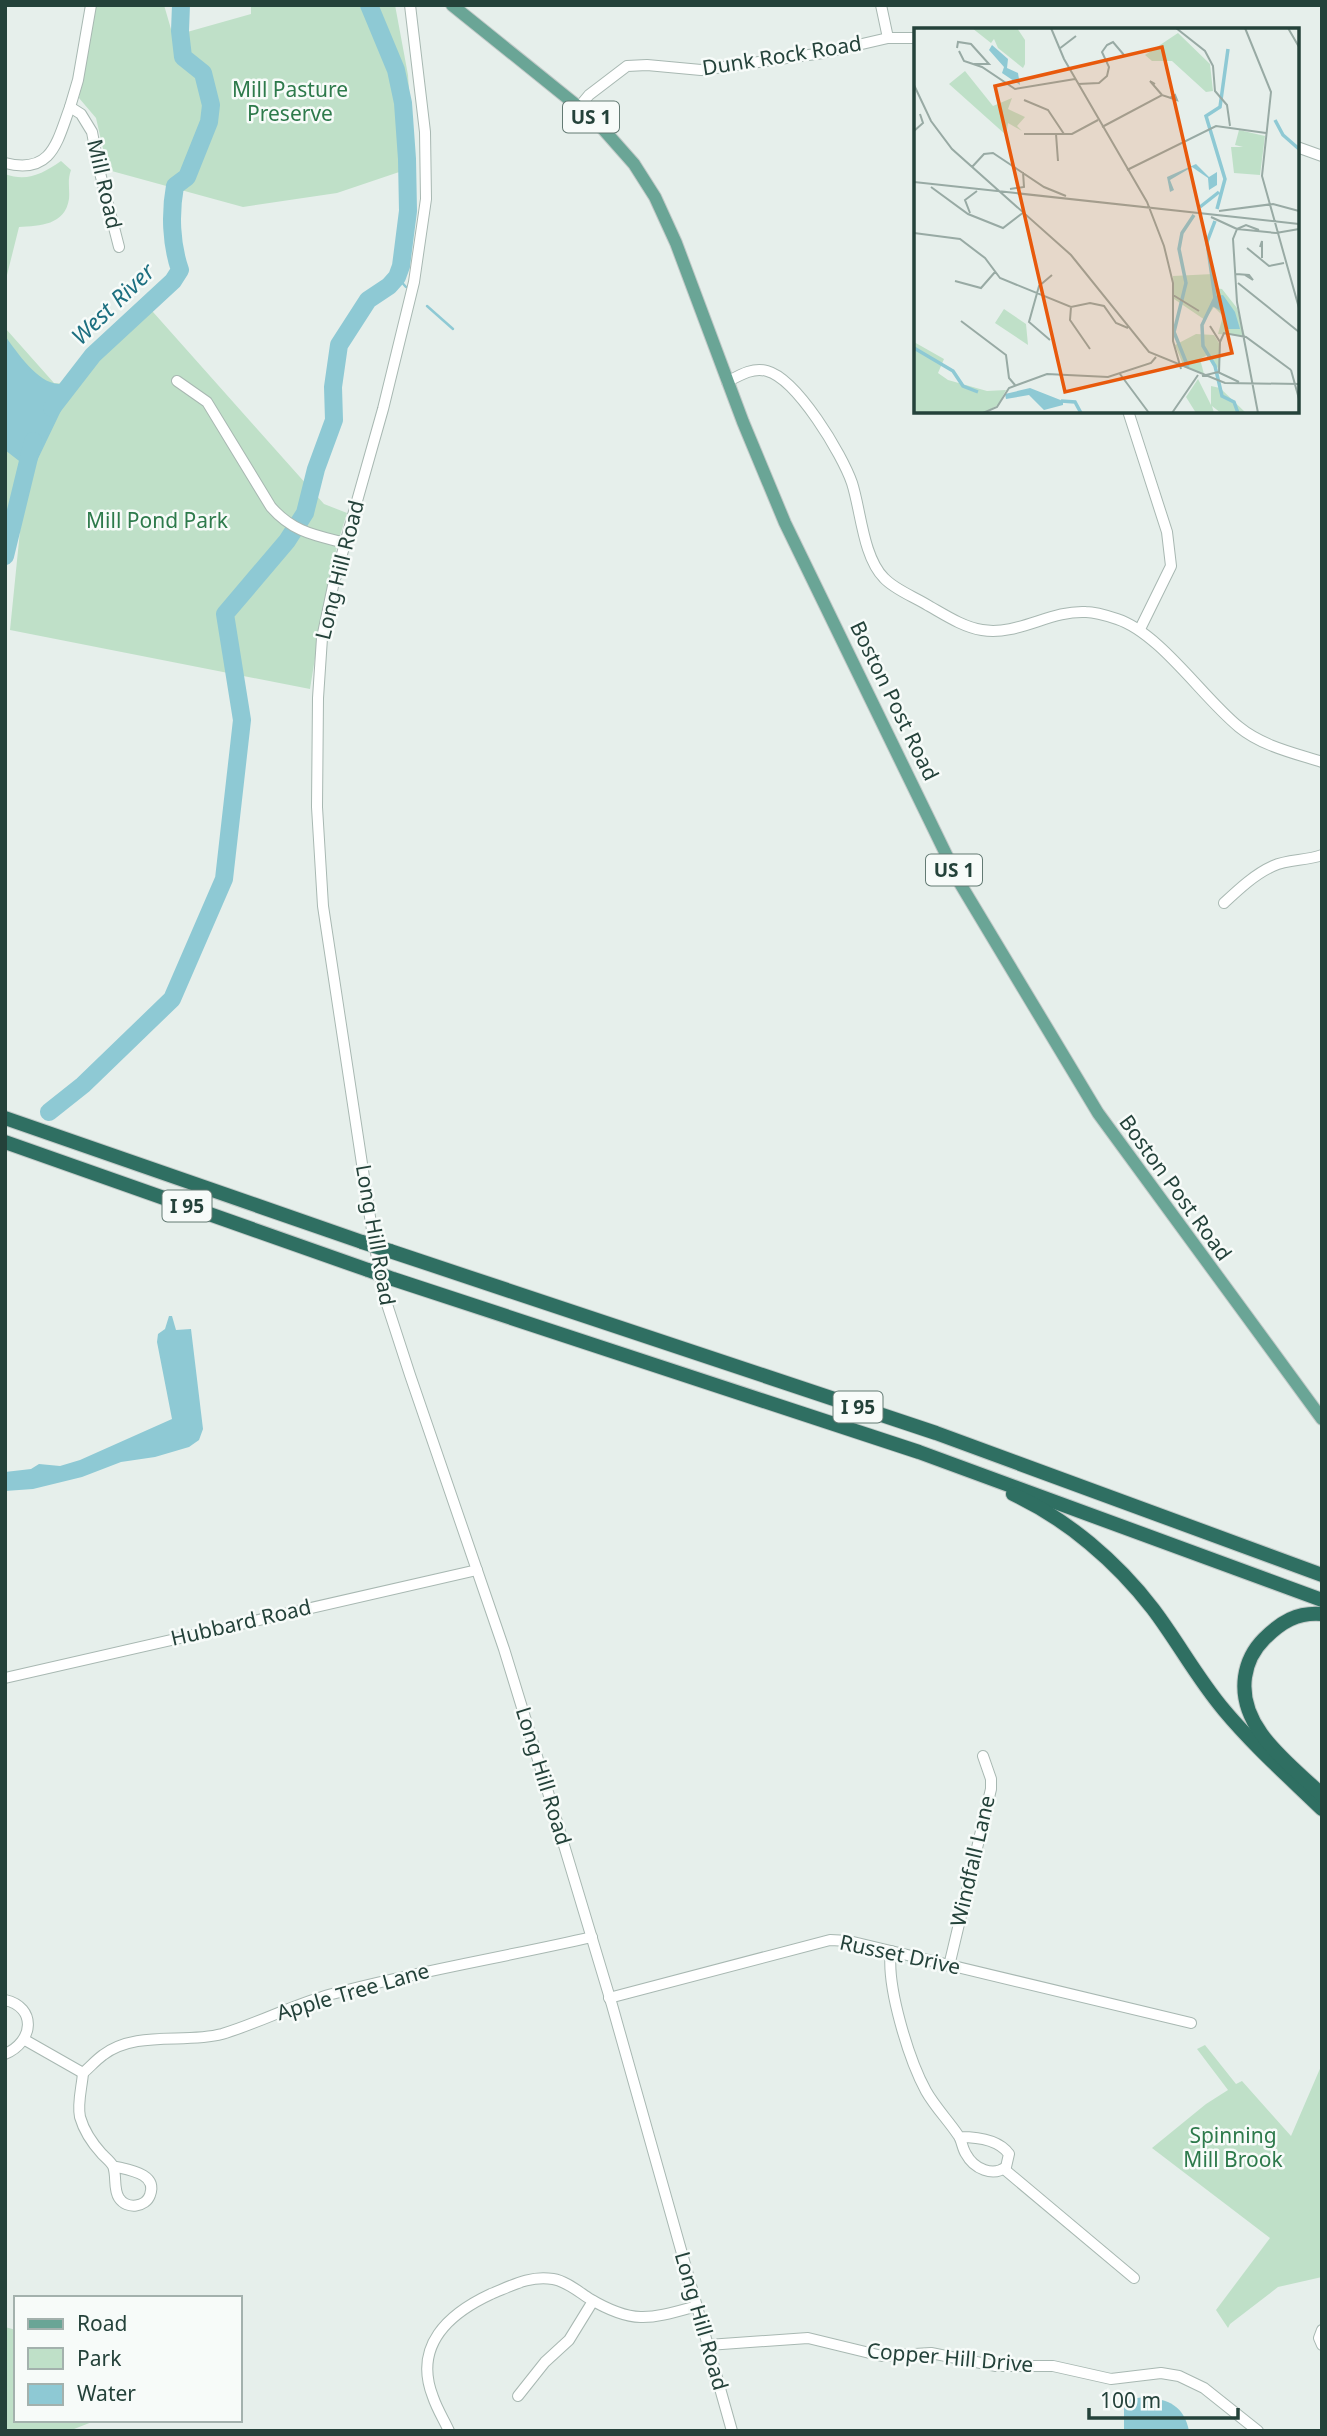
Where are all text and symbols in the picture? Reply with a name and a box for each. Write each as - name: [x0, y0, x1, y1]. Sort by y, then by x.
- inset map: [914, 28, 1299, 413]
- street label: Dunk Rock Road: [700, 29, 864, 81]
- park label: Mill Pasture Preserve: [232, 75, 348, 127]
- road number: US 1: [563, 102, 619, 132]
- street label: Mill Road: [81, 136, 129, 231]
- water label: West River: [64, 255, 162, 351]
- street label: Long Hill Road: [308, 497, 370, 642]
- park label: Mill Pond Park: [86, 506, 229, 534]
- street label: Boston Post Road: [844, 616, 946, 785]
- road number: US 1: [926, 855, 982, 886]
- street label: Boston Post Road: [1113, 1109, 1238, 1266]
- street label: Long Hill Road: [350, 1162, 402, 1308]
- road number: I 95: [162, 1190, 212, 1222]
- road number: I 95: [834, 1392, 882, 1422]
- street label: Hubbard Road: [168, 1592, 314, 1652]
- street label: Long Hill Road: [510, 1703, 578, 1848]
- street label: Windfall Lane: [943, 1792, 1001, 1929]
- street label: Russet Drive: [837, 1928, 963, 1981]
- street label: Apple Tree Lane: [273, 1956, 432, 2026]
- park label: Spinning Mill Brook: [1183, 2121, 1283, 2173]
- street label: Long Hill Road: [669, 2248, 735, 2393]
- legend: [14, 2296, 242, 2422]
- text: Road: [77, 2309, 127, 2337]
- street label: Copper Hill Drive: [866, 2336, 1034, 2378]
- text: Park: [77, 2344, 122, 2372]
- scale bar: [1089, 2376, 1238, 2420]
- text: Water: [77, 2379, 136, 2407]
- text: 100 m: [1100, 2386, 1161, 2414]

